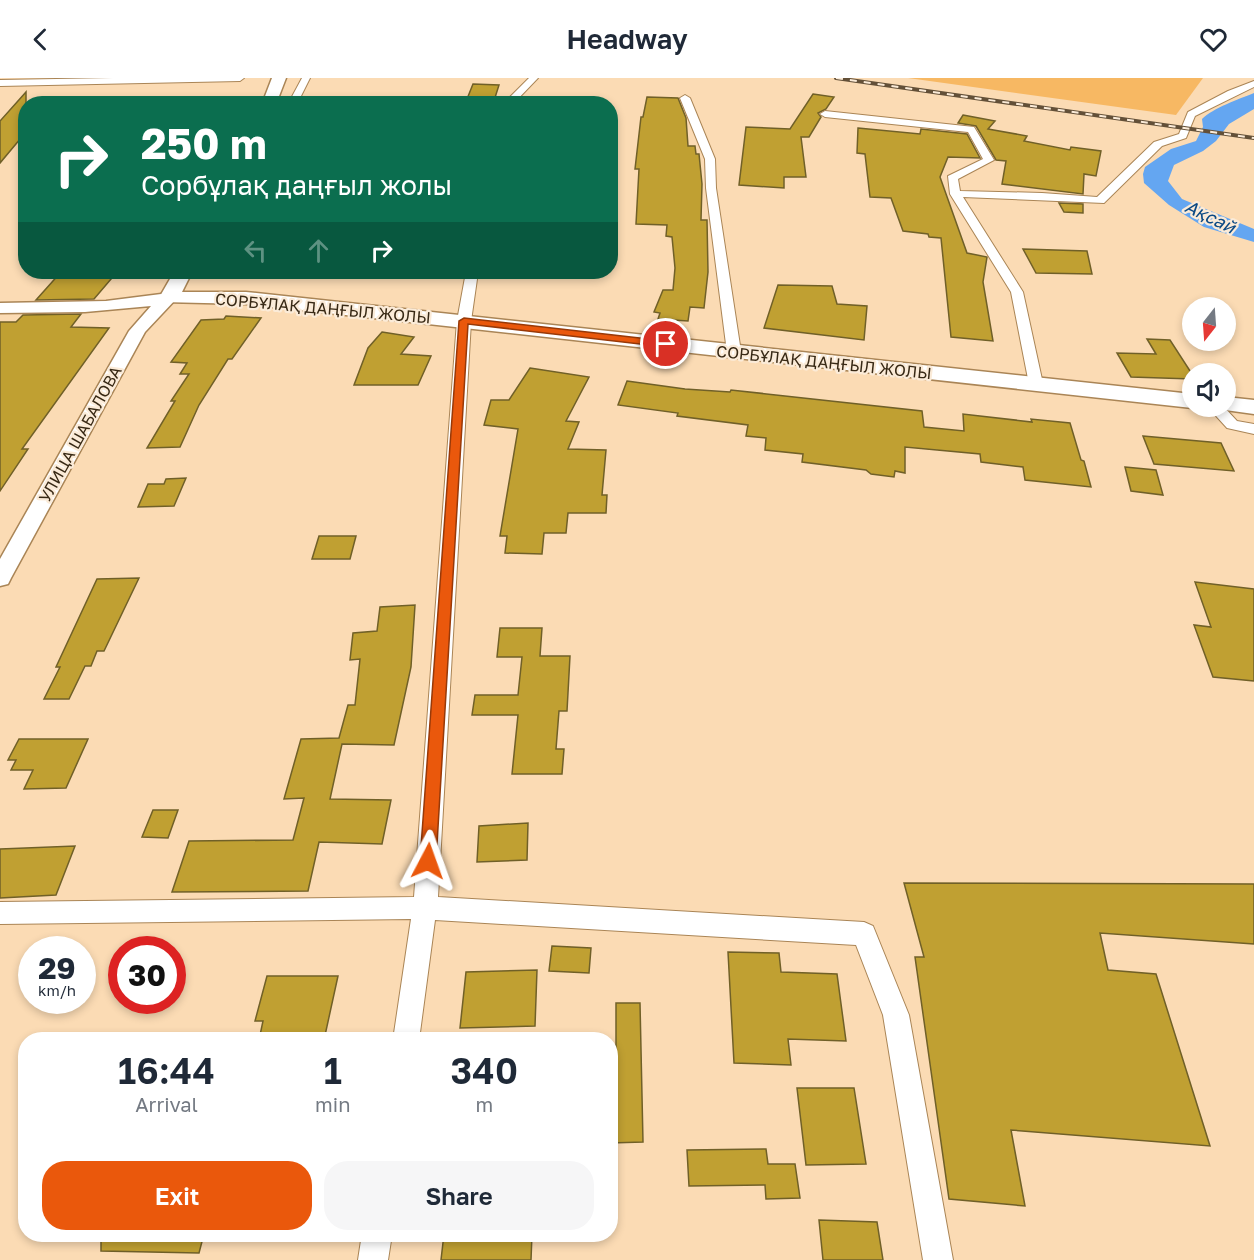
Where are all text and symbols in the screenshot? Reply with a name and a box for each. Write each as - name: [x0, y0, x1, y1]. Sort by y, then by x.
- icon: back: [24, 23, 57, 56]
- text: Headway: [566, 23, 688, 55]
- icon: heart: [1197, 23, 1230, 56]
- text: 250 m: [141, 118, 267, 168]
- icon: right: [42, 120, 120, 198]
- text: Сорбұлақ даңғыл жолы: [141, 169, 452, 201]
- water label: Ақсай: [1182, 195, 1240, 238]
- icon: left: [239, 234, 272, 267]
- icon: ahead: [302, 234, 335, 267]
- icon: right: [365, 234, 398, 267]
- street label: СОРБҰЛАҚ ДАҢҒЫЛ ЖОЛЫ: [214, 289, 432, 327]
- north arrow: [1182, 297, 1236, 351]
- map controls: [1182, 297, 1236, 417]
- pin: [640, 318, 691, 369]
- icon: arrive: [649, 327, 682, 360]
- street label: СОРБҰЛАҚ ДАҢҒЫЛ ЖОЛЫ: [715, 341, 933, 383]
- street label: УЛИЦА ШАБАЛОВА: [34, 362, 126, 506]
- button: sound: [1182, 363, 1236, 417]
- position arrow: [396, 829, 460, 893]
- speed limit sign: 30: [108, 936, 186, 1014]
- text: 29: [38, 950, 76, 986]
- text: km/h: [38, 981, 76, 999]
- text: 16:44: [118, 1049, 215, 1092]
- text: 1: [324, 1049, 342, 1092]
- text: 340: [451, 1049, 518, 1092]
- text: Arrival: [135, 1092, 198, 1116]
- text: min: [315, 1092, 350, 1116]
- text: m: [475, 1092, 493, 1116]
- button: Exit: [42, 1161, 312, 1230]
- button: Share: [324, 1161, 594, 1230]

